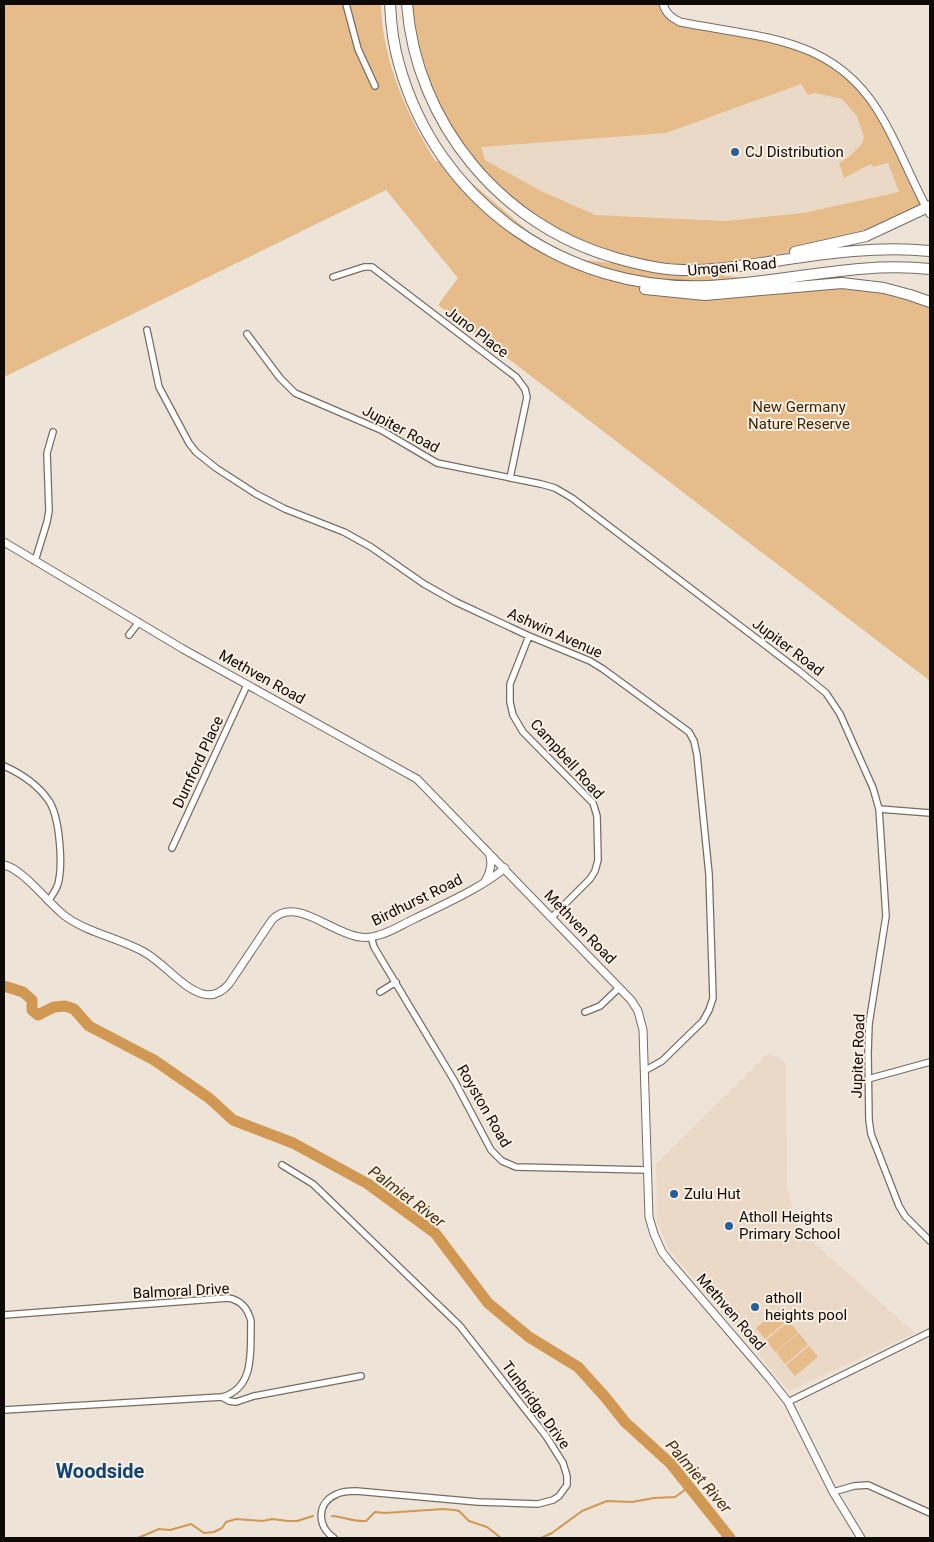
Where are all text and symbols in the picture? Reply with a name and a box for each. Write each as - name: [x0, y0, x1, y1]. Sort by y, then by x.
- place label: CJ Distribution: [745, 143, 844, 161]
- marker: CJ Distribution: [729, 146, 741, 158]
- street label: Umgeni Road: [687, 254, 777, 280]
- street label: Juno Place: [442, 302, 512, 362]
- park label: New Germany Nature Reserve: [748, 398, 850, 433]
- street label: Jupiter Road: [359, 401, 443, 457]
- street label: Ashwin Avenue: [505, 604, 605, 662]
- street label: Jupiter Road: [749, 614, 827, 680]
- street label: Methven Road: [216, 646, 308, 708]
- street label: Durnford Place: [169, 713, 227, 811]
- street label: Campbell Road: [526, 715, 608, 803]
- street label: Birdhurst Road: [369, 870, 465, 930]
- street label: Methven Road: [540, 886, 620, 968]
- street label: Jupiter Road: [848, 1013, 868, 1099]
- street label: Royston Road: [453, 1062, 515, 1150]
- water label: Palmiet River: [365, 1161, 449, 1232]
- place label: Zulu Hut: [684, 1185, 741, 1203]
- marker: Zulu Hut: [668, 1188, 680, 1200]
- place label: Atholl Heights Primary School: [739, 1208, 840, 1243]
- marker: Atholl Heights Primary School: [723, 1220, 735, 1232]
- street label: Methven Road: [693, 1270, 769, 1354]
- street label: Balmoral Drive: [132, 1279, 230, 1303]
- place label: atholl heights pool: [765, 1289, 847, 1324]
- marker: atholl heights pool: [749, 1301, 761, 1313]
- street label: Tunbridge Drive: [498, 1358, 574, 1452]
- water label: Palmiet River: [662, 1436, 736, 1517]
- district label: Woodside: [56, 1459, 145, 1483]

